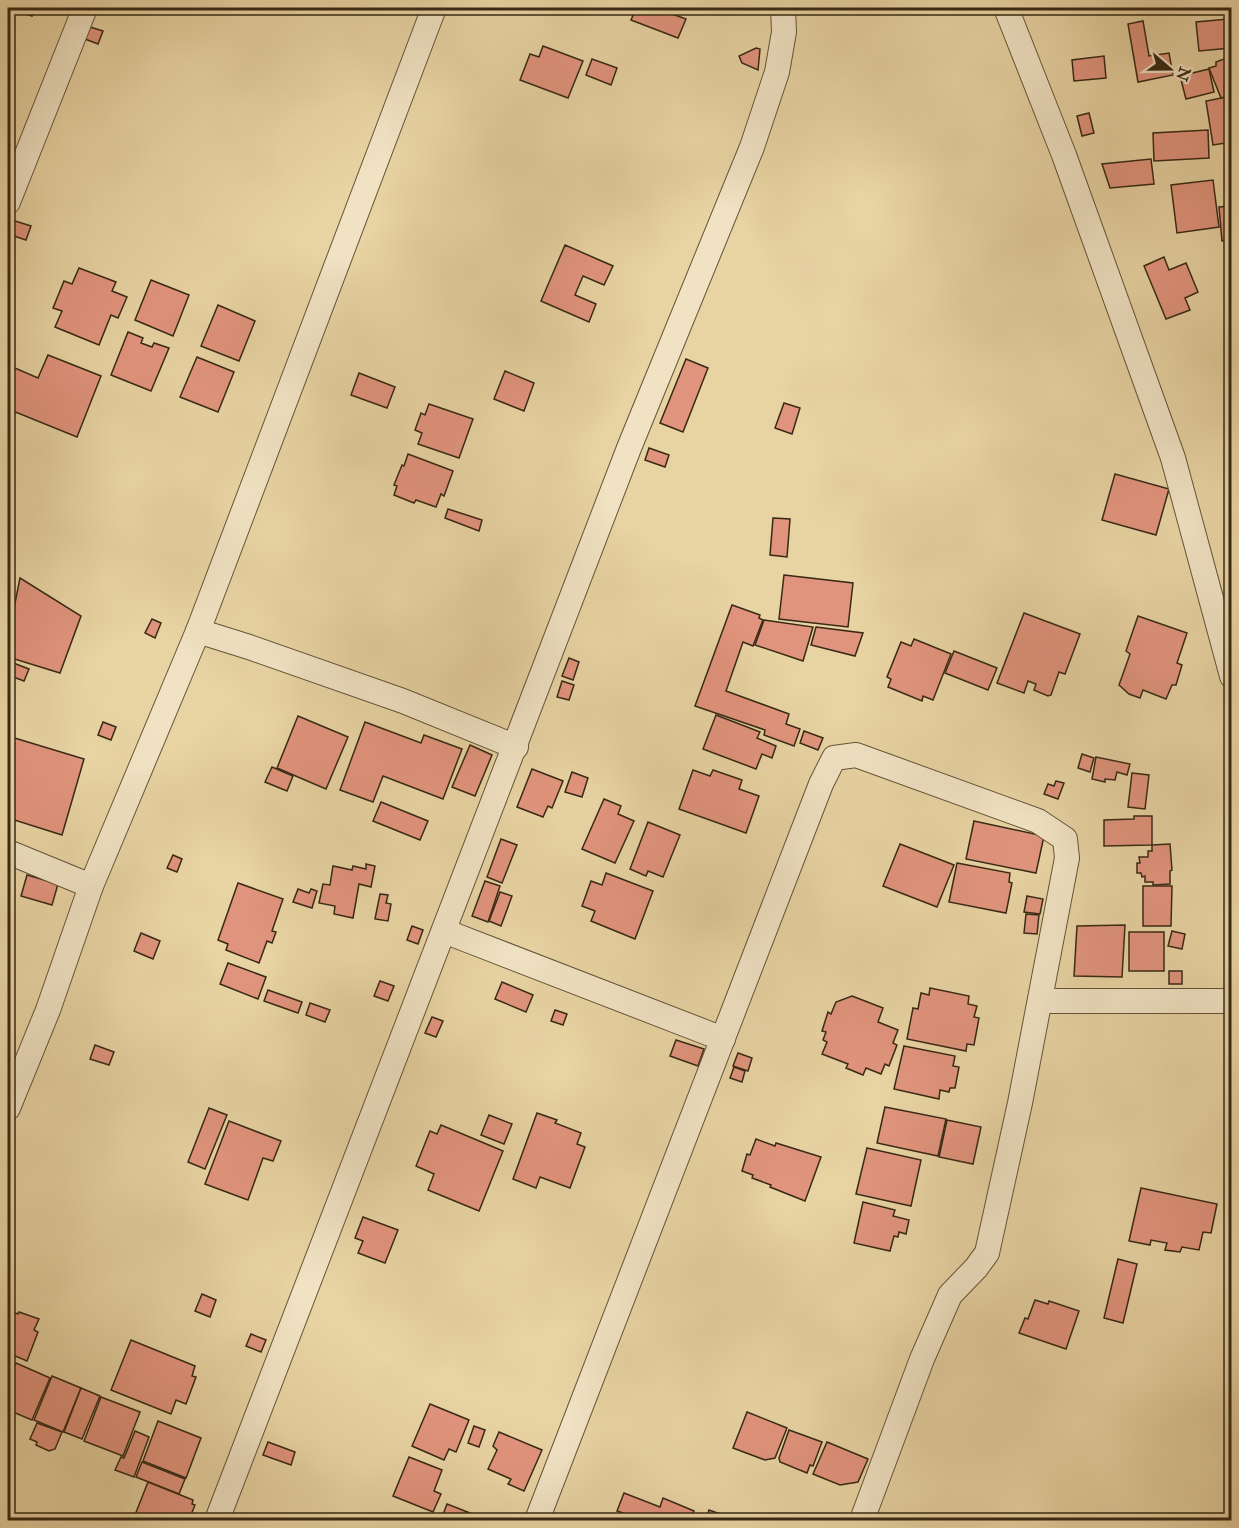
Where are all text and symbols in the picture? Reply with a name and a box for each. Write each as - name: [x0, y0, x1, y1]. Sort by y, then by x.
- north arrow: [1140, 39, 1200, 99]
- text: N: [1172, 64, 1195, 84]

